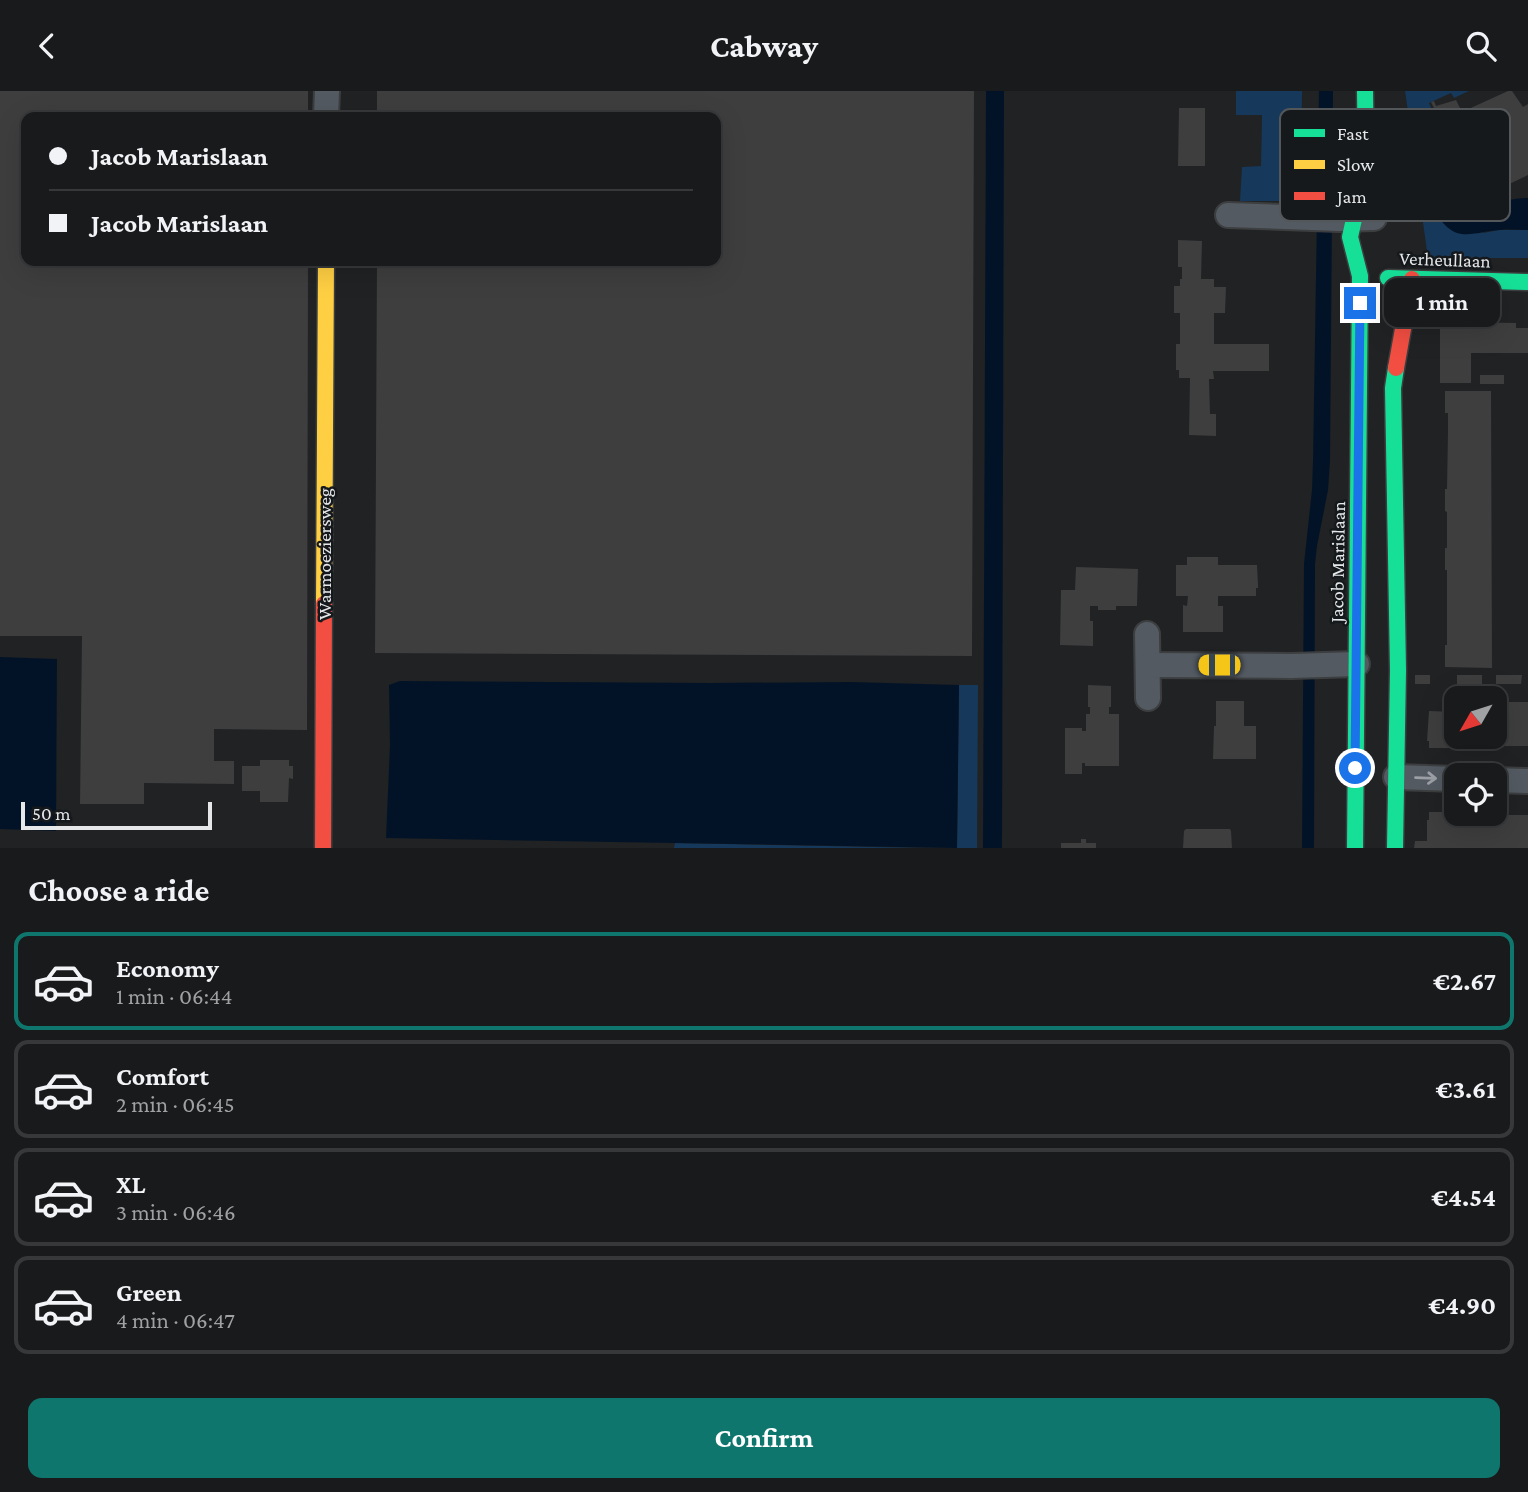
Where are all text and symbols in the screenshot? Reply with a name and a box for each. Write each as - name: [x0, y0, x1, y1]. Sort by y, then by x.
- icon: back: [28, 27, 66, 65]
- icon: search: [1462, 27, 1500, 65]
- text: Cabway: [710, 28, 818, 64]
- legend: [1280, 109, 1510, 221]
- text: Fast: [1337, 123, 1369, 144]
- text: Jacob Marislaan: [91, 142, 268, 171]
- text: Slow: [1337, 154, 1374, 175]
- text: Jam: [1335, 186, 1367, 207]
- text: Jacob Marislaan: [91, 209, 268, 238]
- street label: Verheullaan: [1399, 247, 1491, 272]
- callout: 1 min: [1384, 279, 1500, 327]
- route end: [1344, 287, 1376, 319]
- text: 1 min: [1416, 289, 1468, 315]
- street label: Warmoeziersweg: [314, 488, 335, 620]
- street label: Jacob Marislaan: [1326, 501, 1349, 625]
- car: [1199, 655, 1241, 676]
- north arrow: [1444, 686, 1507, 749]
- map controls: [1444, 686, 1507, 826]
- route start: [1339, 752, 1371, 784]
- button: locate: [1444, 763, 1507, 826]
- one-way arrow: [1414, 771, 1437, 785]
- scale bar: [21, 799, 212, 831]
- text: 50 m: [32, 803, 71, 824]
- text: Choose a ride: [28, 872, 209, 908]
- icon: car: [32, 950, 95, 1013]
- text: Economy: [116, 954, 219, 983]
- text: €2.67: [1433, 967, 1496, 996]
- text: 1 min · 06:44: [116, 983, 232, 1009]
- icon: car: [32, 1058, 95, 1121]
- text: Comfort: [116, 1062, 209, 1091]
- text: €3.61: [1435, 1075, 1496, 1104]
- text: 2 min · 06:45: [116, 1091, 235, 1117]
- icon: car: [32, 1166, 95, 1229]
- text: XL: [116, 1170, 145, 1199]
- text: €4.54: [1431, 1183, 1496, 1212]
- text: 3 min · 06:46: [116, 1199, 236, 1225]
- icon: car: [32, 1274, 95, 1337]
- text: Green: [116, 1278, 182, 1307]
- text: €4.90: [1428, 1291, 1496, 1320]
- text: 4 min · 06:47: [116, 1307, 235, 1333]
- button: Confirm: [28, 1398, 1500, 1478]

